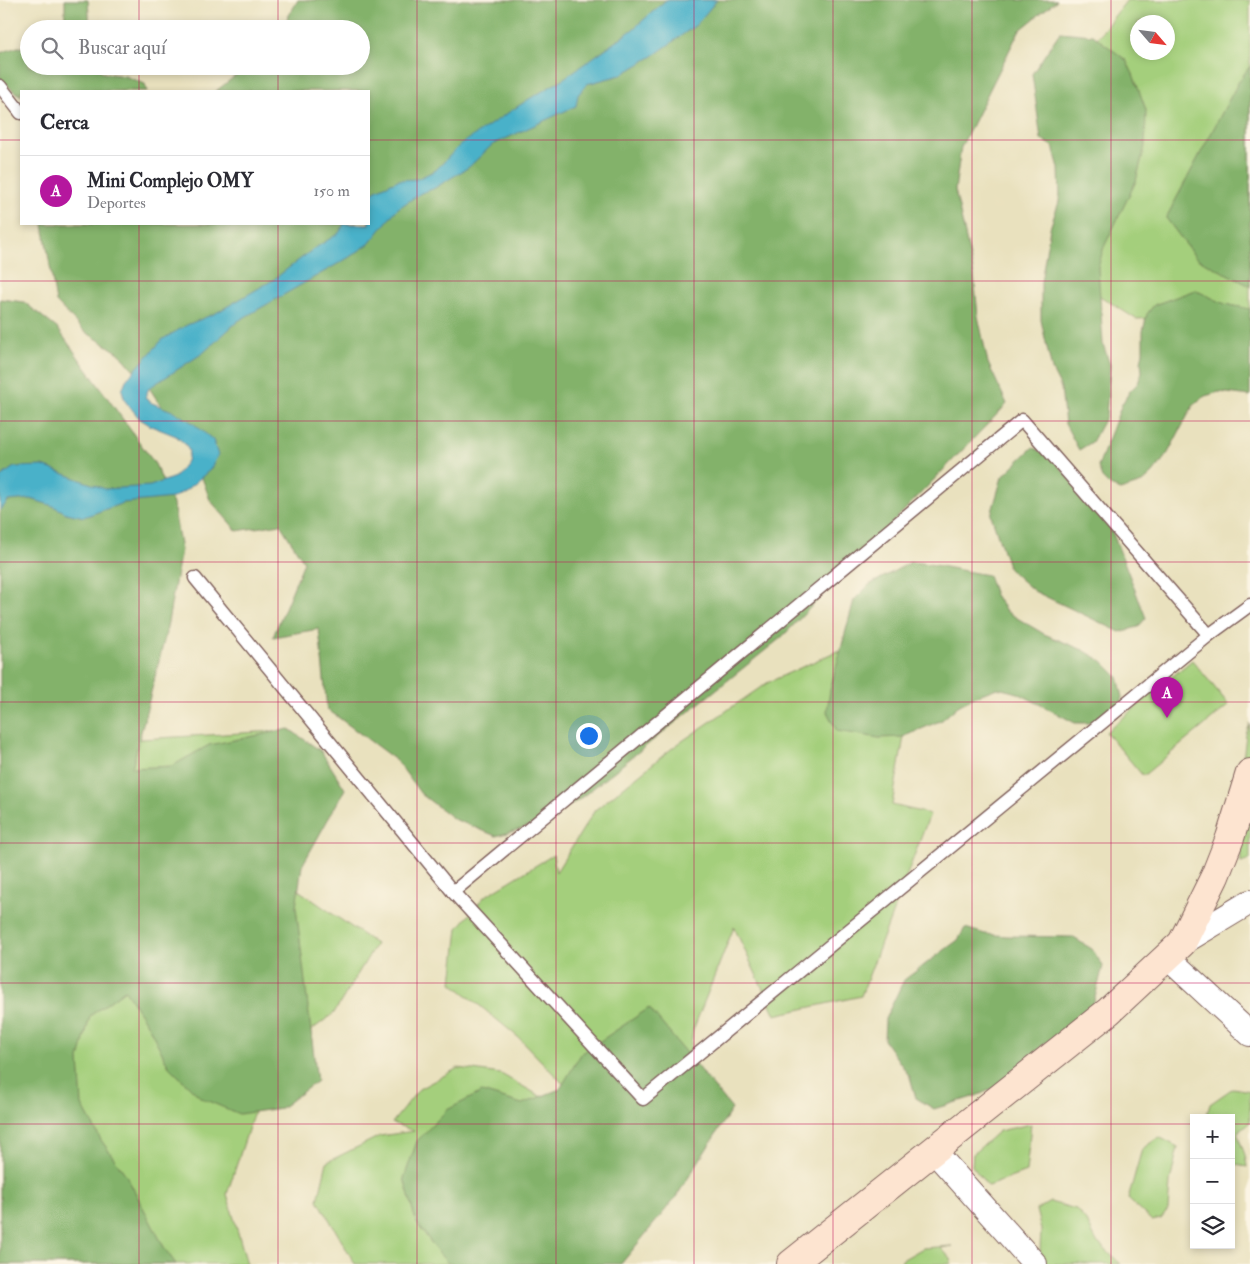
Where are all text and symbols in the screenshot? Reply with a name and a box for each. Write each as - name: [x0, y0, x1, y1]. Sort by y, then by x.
- north arrow: [1130, 15, 1175, 60]
- search box: [20, 20, 370, 75]
- icon: search: [38, 34, 66, 62]
- text: Buscar aquí: [78, 36, 166, 60]
- text: Cerca: [40, 109, 89, 136]
- text: Mini Complejo OMY: [87, 169, 254, 193]
- text: A: [51, 181, 61, 201]
- text: 150 m: [313, 181, 350, 201]
- text: Deportes: [87, 193, 146, 213]
- pin: A: [1151, 677, 1183, 718]
- your location: [576, 723, 602, 749]
- map controls: [1190, 1114, 1235, 1249]
- button: +: [1190, 1114, 1235, 1159]
- button: −: [1190, 1159, 1235, 1204]
- button: layers: [1190, 1204, 1235, 1249]

